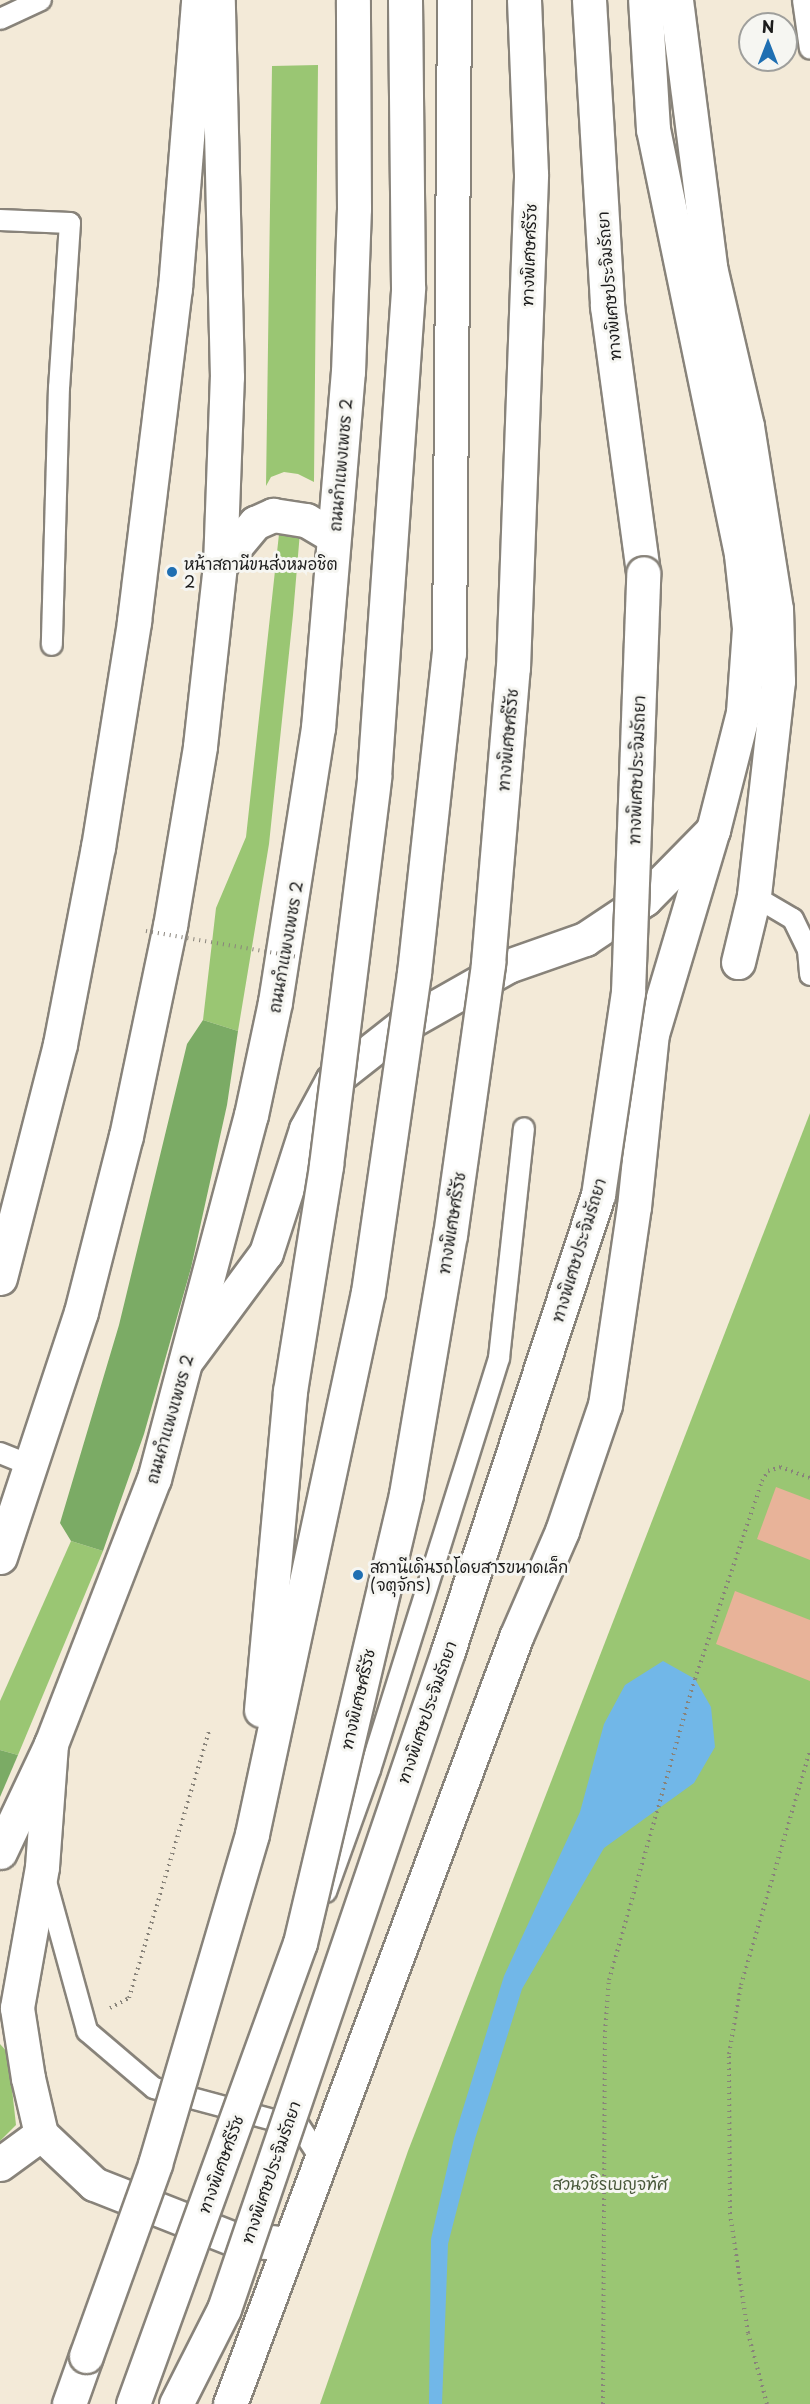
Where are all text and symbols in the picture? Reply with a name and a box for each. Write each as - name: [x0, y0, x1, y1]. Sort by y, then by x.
- north arrow: [738, 12, 798, 72]
- text: N: [762, 14, 774, 38]
- street label: ทางพิเศษศรีรัช: [517, 203, 539, 307]
- street label: ทางพิเศษประจิมรัถยา: [592, 211, 624, 361]
- street label: ถนนกำแพงเพชร 2: [325, 398, 355, 532]
- place label: หน้าสถานีขนส่งหมอชิต 2: [184, 553, 338, 591]
- marker: หน้าสถานีขนส่งหมอชิต 2: [165, 565, 179, 579]
- street label: ทางพิเศษศรีรัช: [493, 688, 521, 792]
- street label: ทางพิเศษประจิมรัถยา: [624, 695, 648, 845]
- street label: ถนนกำแพงเพชร 2: [264, 880, 306, 1014]
- street label: ทางพิเศษศรีรัช: [433, 1171, 469, 1275]
- street label: ทางพิเศษประจิมรัถยา: [547, 1176, 609, 1324]
- street label: ถนนกำแพงเพชร 2: [141, 1352, 197, 1486]
- place label: สถานีเดินรถโดยสารขนาดเล็ก (จตุจักร): [370, 1556, 568, 1594]
- marker: สถานีเดินรถโดยสารขนาดเล็ก (จตุจักร): [351, 1568, 365, 1582]
- street label: ทางพิเศษประจิมรัถยา: [393, 1638, 459, 1786]
- street label: ทางพิเศษศรีรัช: [336, 1647, 378, 1751]
- street label: ทางพิเศษประจิมรัถยา: [237, 2098, 303, 2246]
- street label: ทางพิเศษศรีรัช: [193, 2112, 247, 2216]
- park label: สวนวชิรเบญจทัศ: [553, 2173, 667, 2193]

